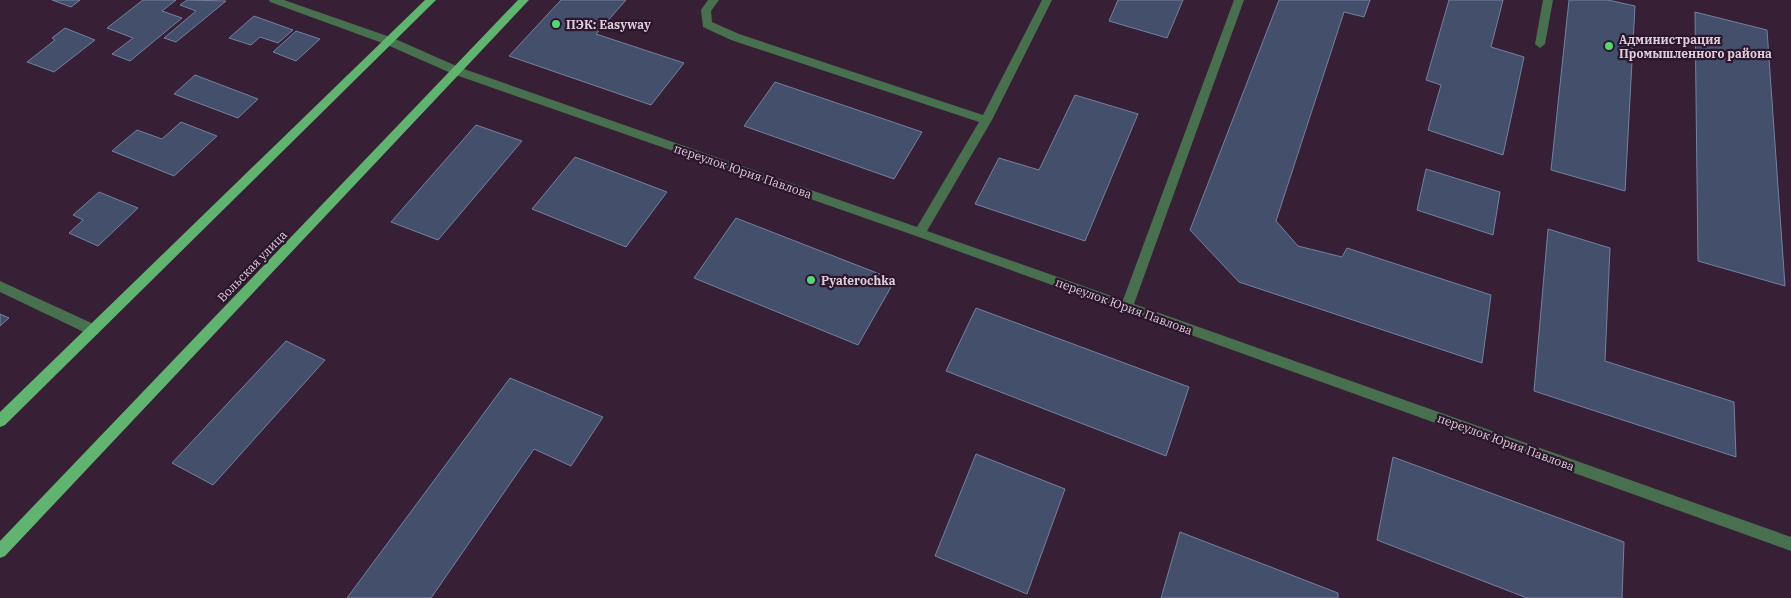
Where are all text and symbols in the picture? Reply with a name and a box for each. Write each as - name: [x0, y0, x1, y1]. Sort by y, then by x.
- place label: ПЭК: Easyway: [566, 17, 651, 32]
- marker: ПЭК: Easyway: [550, 18, 562, 30]
- place label: Администрация Промышленного района: [1619, 32, 1772, 61]
- marker: Администрация Промышленного района: [1603, 40, 1615, 52]
- street label: переулок Юрия Павлова: [672, 140, 814, 202]
- street label: Вольская улица: [214, 227, 290, 305]
- place label: Pyaterochka: [821, 273, 896, 288]
- marker: Pyaterochka: [805, 274, 817, 286]
- street label: переулок Юрия Павлова: [1053, 274, 1195, 338]
- street label: переулок Юрия Павлова: [1435, 410, 1577, 474]

